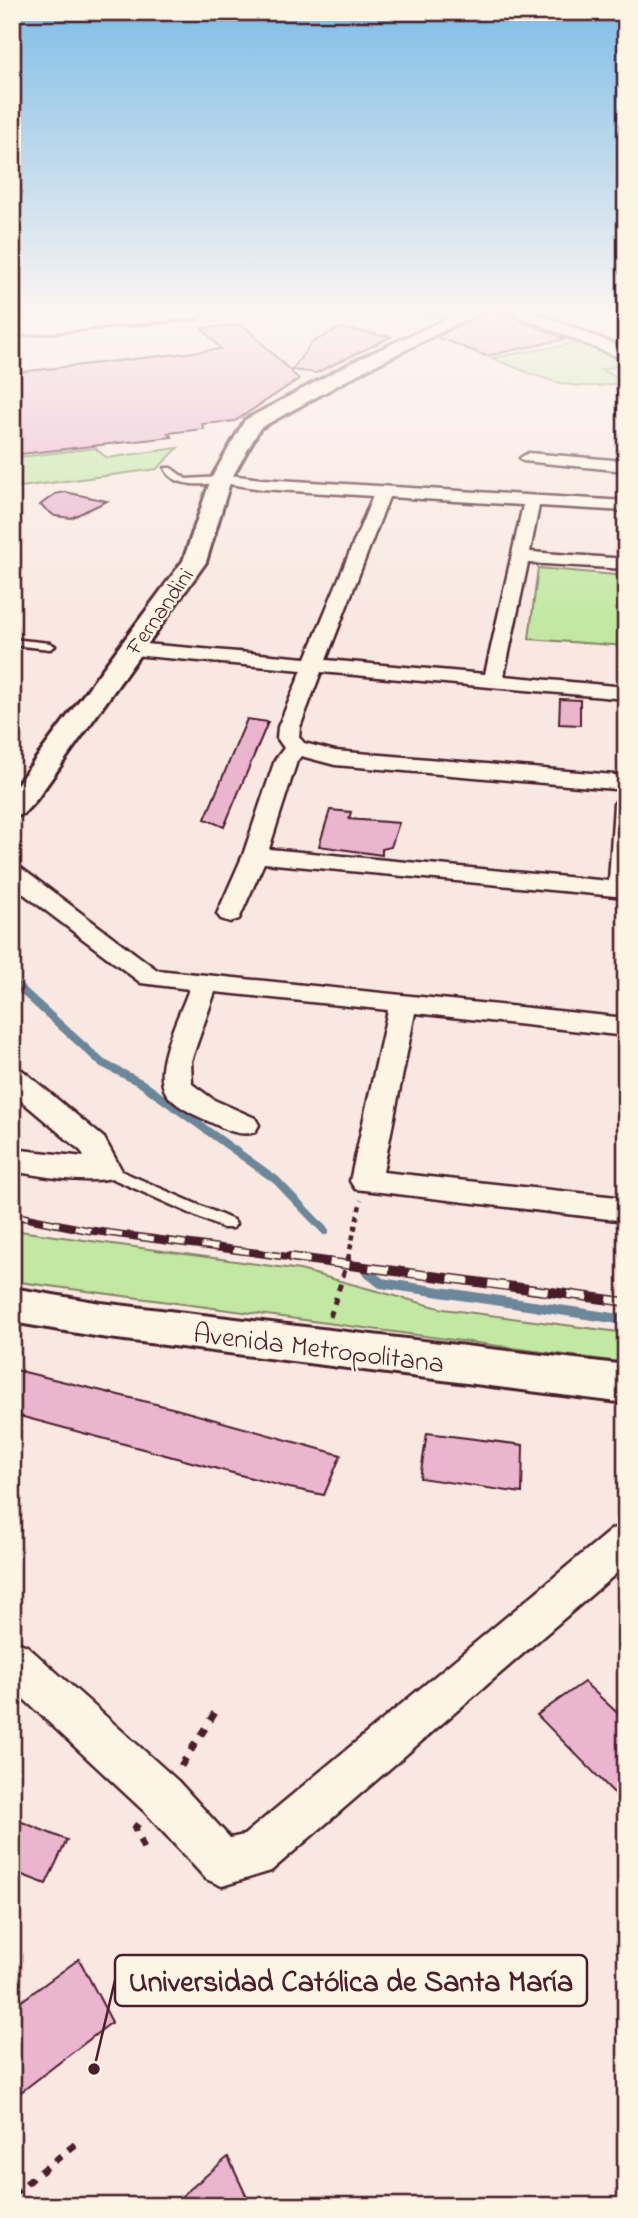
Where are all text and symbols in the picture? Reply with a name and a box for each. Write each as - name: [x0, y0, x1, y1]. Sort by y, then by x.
- street label: Fernandini: [118, 562, 203, 664]
- street label: Avenida Metropolitana: [191, 1315, 446, 1386]
- callout: Universidad Católica de Santa María: [115, 1955, 587, 2006]
- text: Universidad Católica de Santa María: [129, 1962, 573, 2006]

